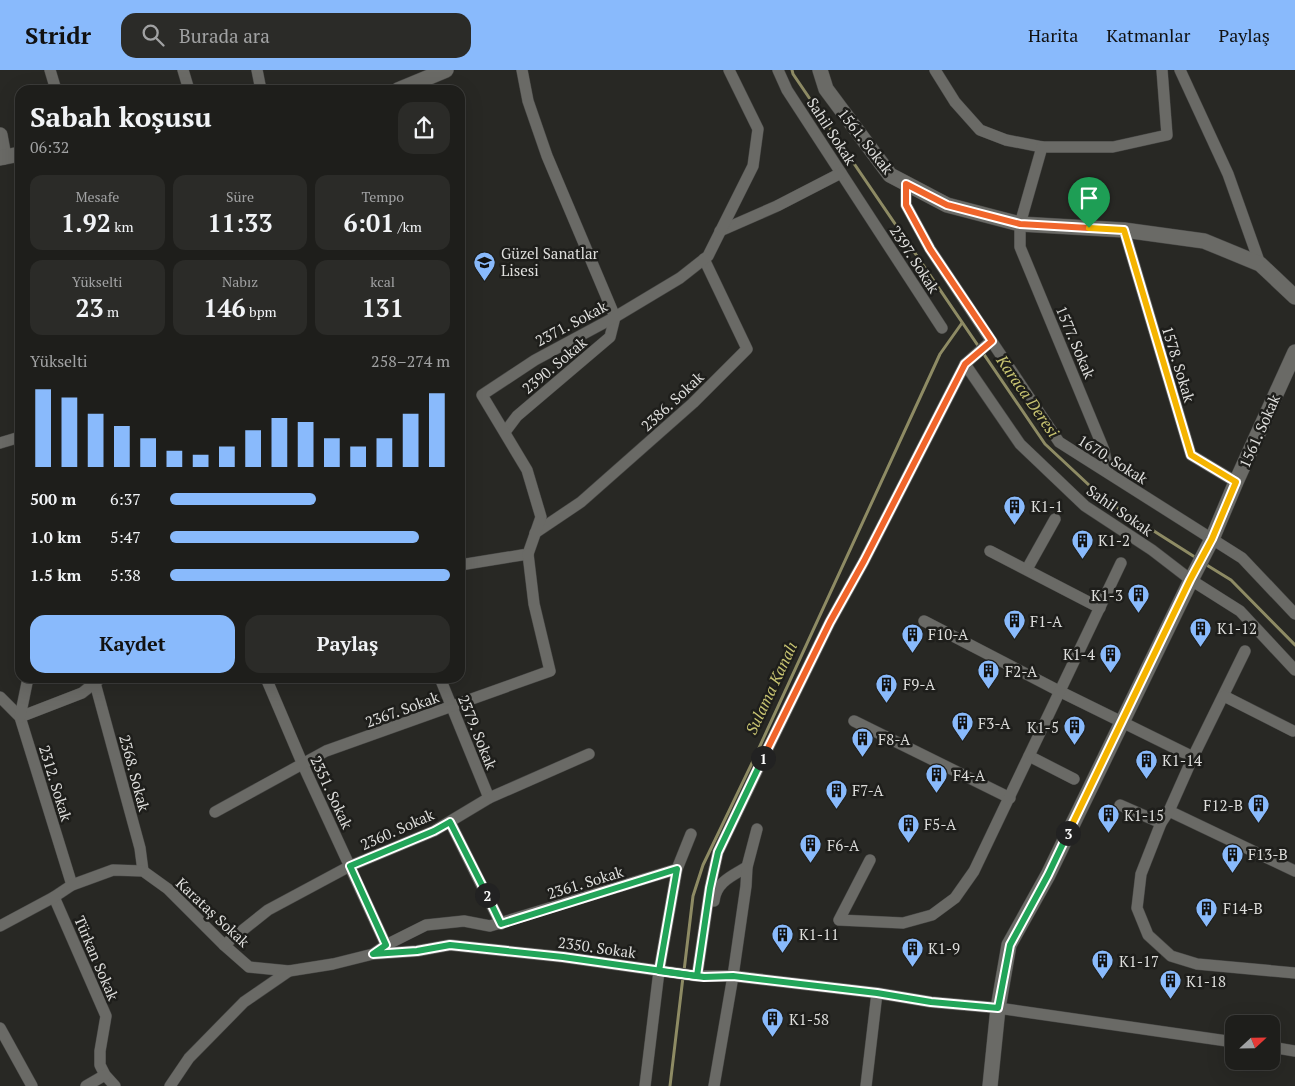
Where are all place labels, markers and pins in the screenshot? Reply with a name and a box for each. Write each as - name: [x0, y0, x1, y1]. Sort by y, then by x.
- pin: [1068, 177, 1110, 228]
- place label: Güzel Sanatlar Lisesi: [501, 243, 599, 280]
- school or university icon: Güzel Sanatlar Lisesi: [473, 250, 497, 281]
- building icon: K1-1: [1003, 494, 1027, 525]
- place label: K1-1: [1031, 496, 1063, 516]
- building icon: K1-2: [1070, 528, 1094, 559]
- place label: K1-2: [1098, 530, 1130, 550]
- building icon: K1-3: [1127, 583, 1151, 614]
- place label: K1-3: [1091, 585, 1123, 605]
- building icon: F1-A: [1002, 609, 1026, 640]
- place label: F1-A: [1030, 611, 1063, 631]
- building icon: K1-12: [1189, 616, 1213, 647]
- place label: K1-12: [1217, 618, 1257, 638]
- building icon: F10-A: [900, 622, 924, 653]
- place label: F10-A: [928, 624, 969, 644]
- building icon: K1-4: [1099, 642, 1123, 673]
- place label: K1-4: [1063, 644, 1095, 664]
- building icon: F2-A: [977, 659, 1001, 690]
- place label: F2-A: [1005, 661, 1038, 681]
- building icon: F9-A: [875, 672, 899, 703]
- place label: F9-A: [903, 674, 936, 694]
- building icon: F3-A: [950, 711, 974, 742]
- place label: F3-A: [978, 713, 1011, 733]
- building icon: K1-5: [1063, 715, 1087, 746]
- place label: K1-5: [1027, 717, 1059, 737]
- building icon: F8-A: [850, 727, 874, 758]
- place label: F8-A: [878, 729, 911, 749]
- pin: 1: [750, 746, 776, 770]
- building icon: K1-14: [1134, 748, 1158, 779]
- place label: K1-14: [1162, 750, 1202, 770]
- building icon: F4-A: [925, 763, 949, 794]
- place label: F4-A: [953, 765, 986, 785]
- building icon: F7-A: [824, 778, 848, 809]
- place label: F7-A: [852, 780, 884, 800]
- building icon: F12-B: [1247, 793, 1271, 824]
- place label: F12-B: [1203, 795, 1243, 815]
- building icon: K1-15: [1096, 803, 1120, 834]
- place label: K1-15: [1124, 805, 1164, 825]
- building icon: F5-A: [896, 812, 920, 843]
- place label: F5-A: [924, 814, 957, 834]
- pin: 3: [1056, 820, 1080, 846]
- building icon: F6-A: [799, 833, 823, 864]
- place label: F6-A: [827, 835, 860, 855]
- building icon: F13-B: [1220, 842, 1244, 873]
- place label: F13-B: [1248, 844, 1288, 864]
- pin: 2: [474, 882, 500, 908]
- building icon: F14-B: [1195, 896, 1219, 927]
- place label: F14-B: [1223, 898, 1263, 918]
- building icon: K1-11: [771, 922, 795, 953]
- place label: K1-11: [799, 924, 839, 944]
- building icon: K1-9: [900, 936, 924, 967]
- place label: K1-9: [928, 938, 960, 958]
- building icon: K1-17: [1091, 949, 1115, 980]
- place label: K1-17: [1119, 951, 1159, 971]
- building icon: K1-18: [1158, 969, 1182, 1000]
- place label: K1-18: [1186, 971, 1226, 991]
- building icon: K1-58: [761, 1007, 785, 1038]
- place label: K1-58: [789, 1009, 829, 1029]

